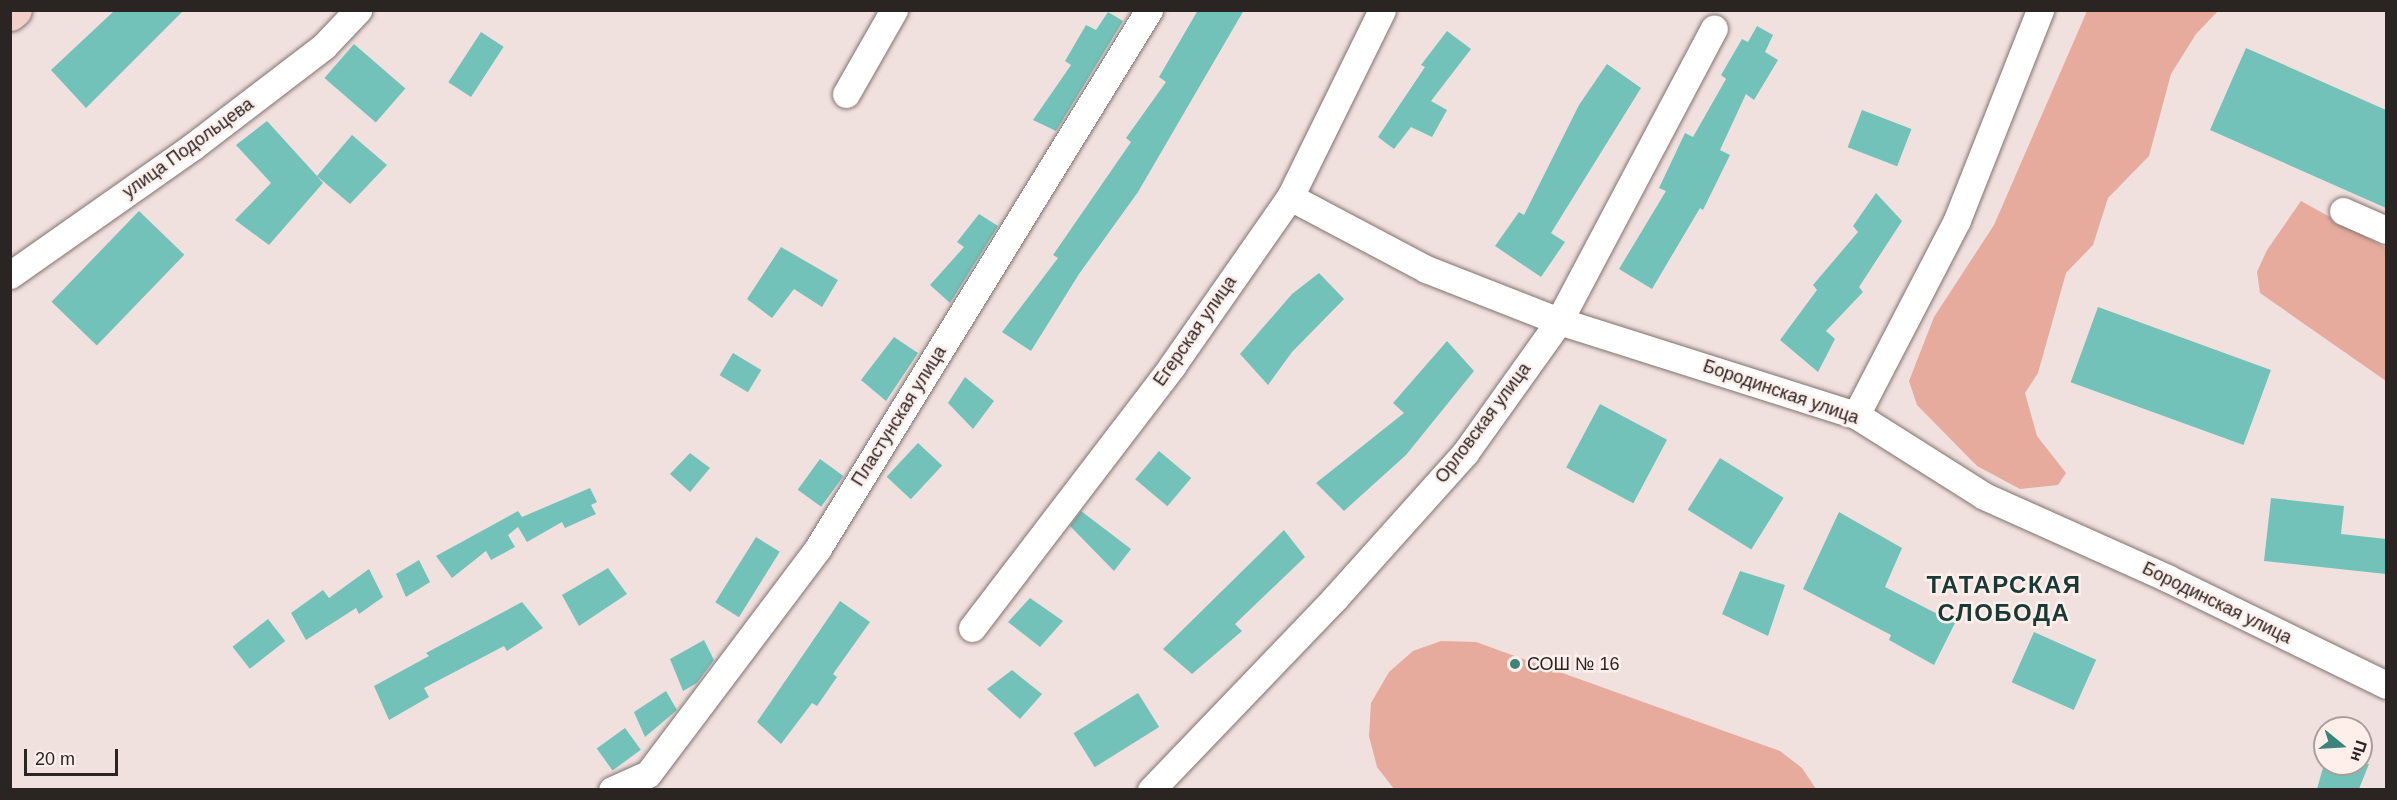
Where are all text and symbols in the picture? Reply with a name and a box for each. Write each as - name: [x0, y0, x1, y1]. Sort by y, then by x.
- street label: улица Подольцева: [118, 93, 258, 203]
- street label: Егерская улица: [1149, 272, 1241, 390]
- street label: Пластунская улица: [847, 342, 951, 490]
- street label: Бородинская улица: [1700, 355, 1862, 429]
- street label: Орловская улица: [1431, 359, 1535, 487]
- street label: Бородинская улица: [2139, 557, 2295, 649]
- district label: ТАТАРСКАЯ СЛОБОДА: [1926, 571, 2082, 627]
- place label: СОШ № 16: [1527, 653, 1619, 675]
- marker: СОШ № 16: [1508, 657, 1522, 671]
- north arrow: [2313, 716, 2373, 776]
- scale bar: [27, 737, 122, 775]
- text: Пн: [2347, 738, 2370, 764]
- text: 20 m: [35, 749, 75, 769]

